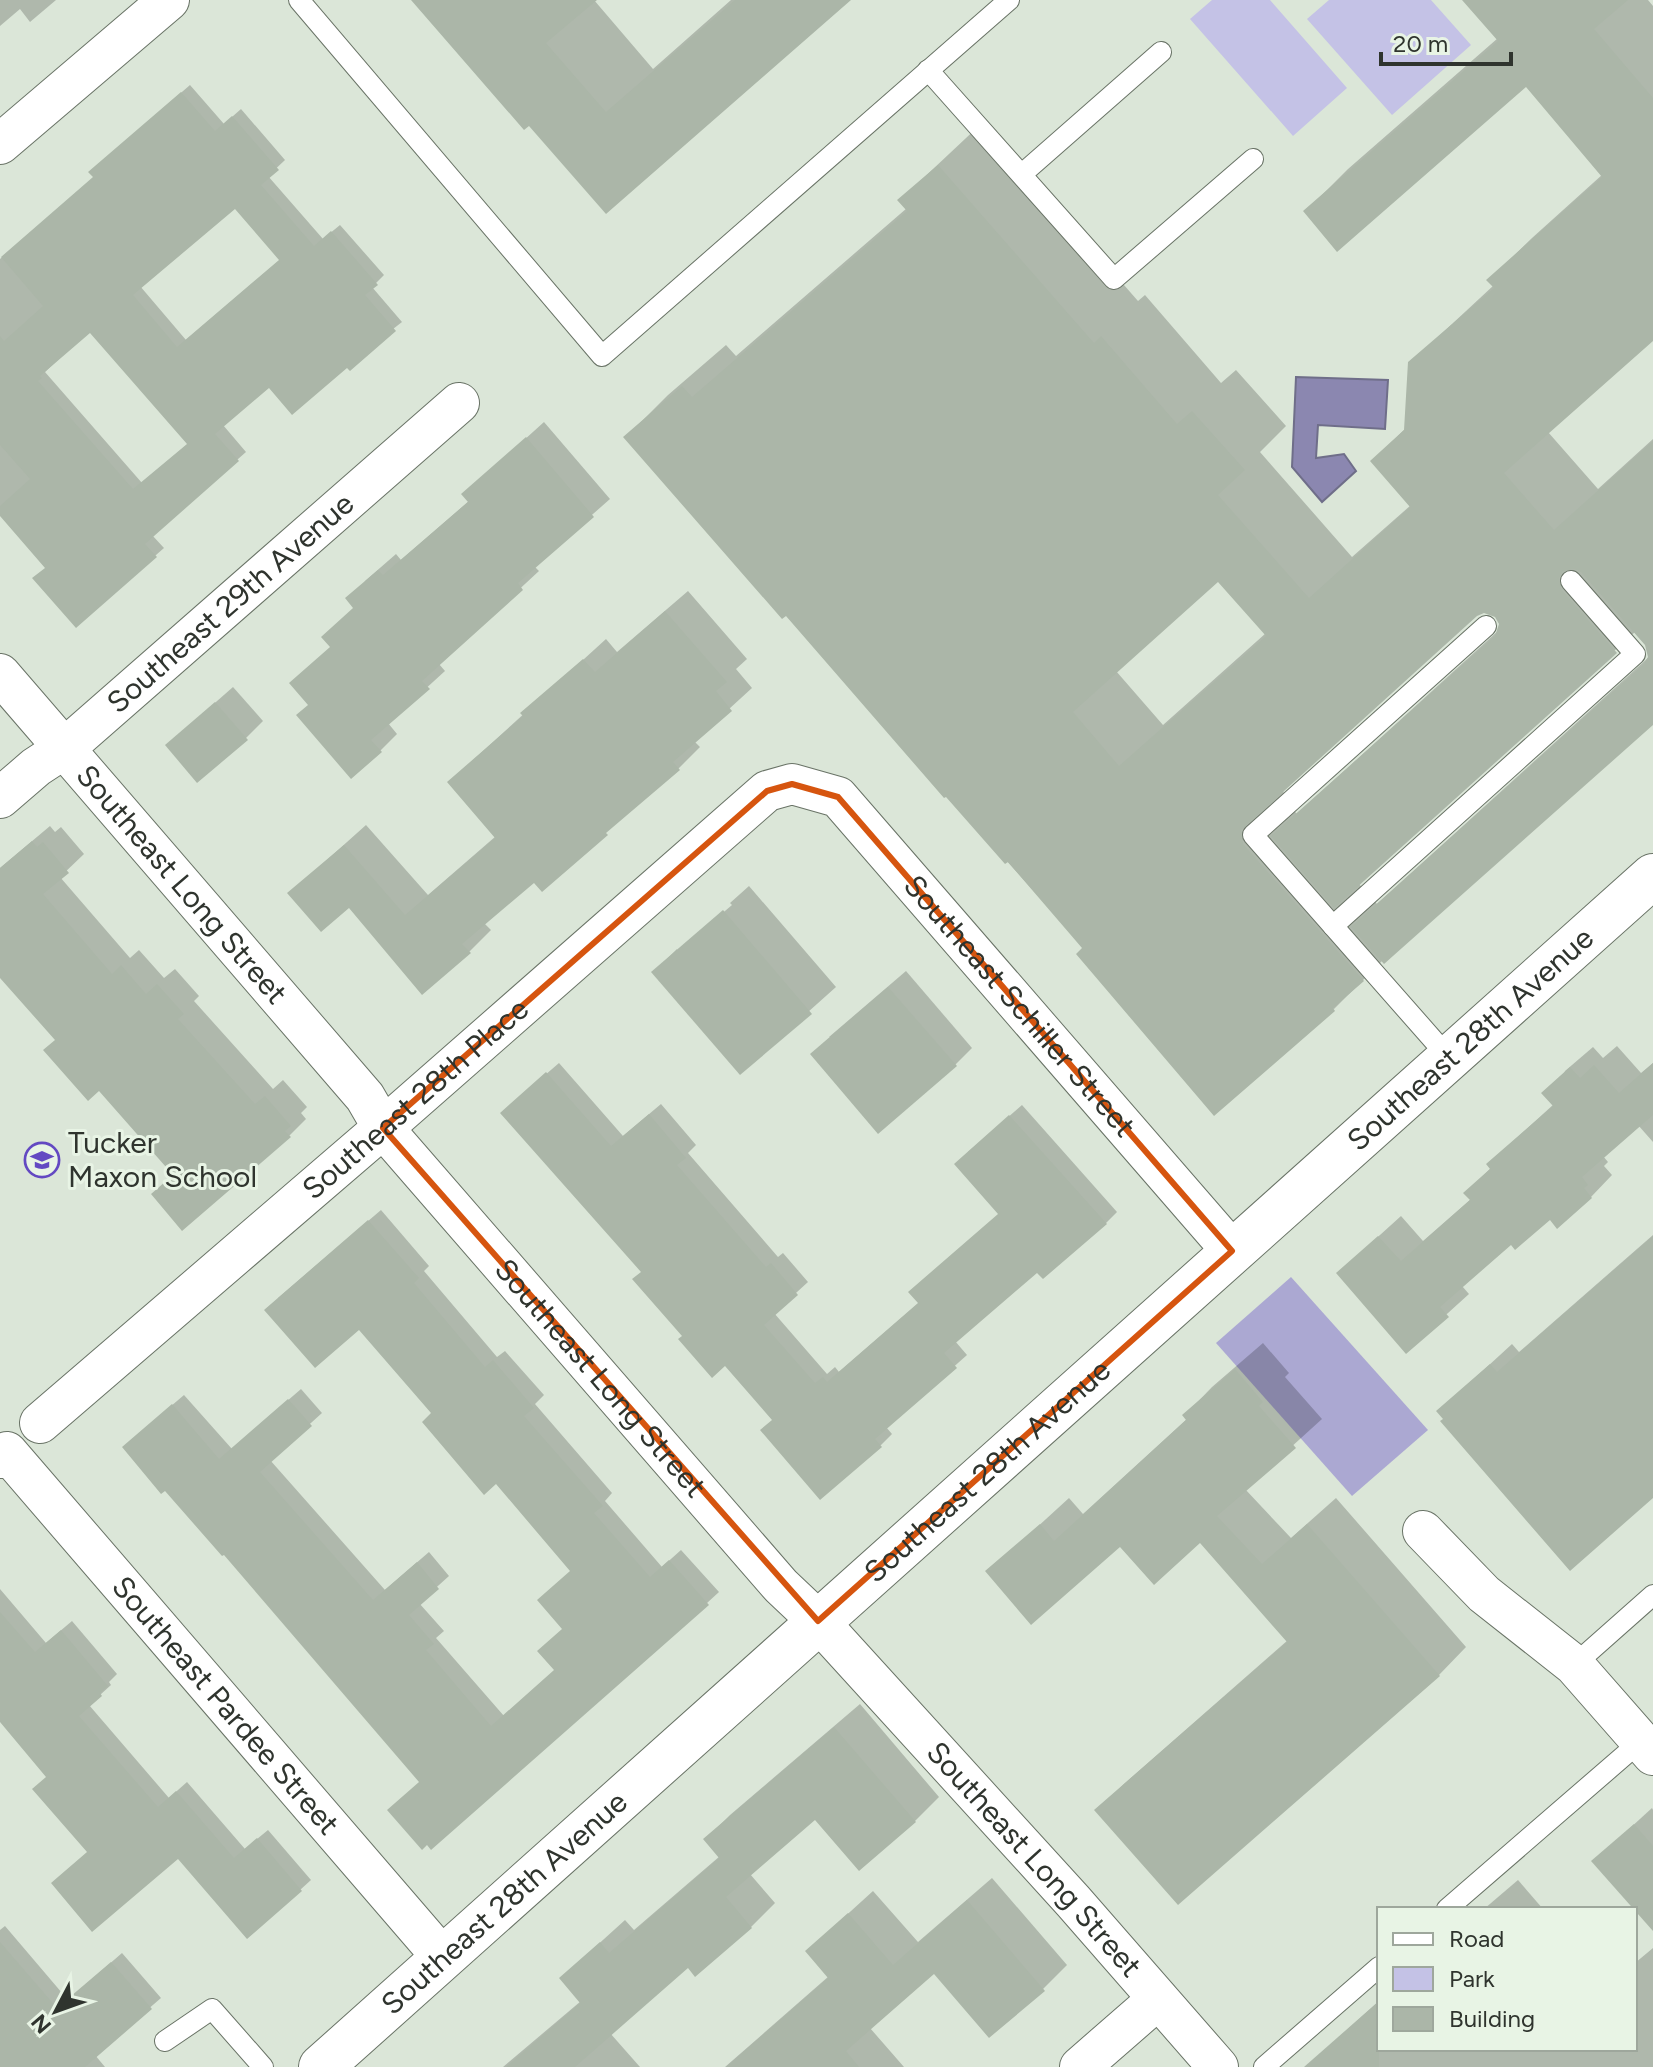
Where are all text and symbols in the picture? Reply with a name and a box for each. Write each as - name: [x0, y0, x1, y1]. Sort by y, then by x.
- scale bar: [1381, 16, 1511, 66]
- text: 20 m: [1393, 29, 1448, 58]
- street label: Southeast 29th Avenue: [99, 485, 361, 721]
- street label: Southeast Long Street: [69, 757, 295, 1011]
- street label: Southeast Schiller Street: [896, 867, 1144, 1144]
- street label: Southeast 28th Avenue: [1340, 919, 1601, 1158]
- street label: Southeast 28th Place: [295, 990, 536, 1207]
- place label: Tucker Maxon School: [68, 1124, 257, 1195]
- school or university icon: Tucker Maxon School: [23, 1141, 61, 1179]
- street label: Southeast Long Street: [487, 1251, 714, 1505]
- street label: Southeast 28th Avenue: [856, 1351, 1118, 1590]
- street label: Southeast Pardee Street: [104, 1568, 347, 1842]
- street label: Southeast Long Street: [919, 1734, 1150, 1984]
- street label: Southeast 28th Avenue: [373, 1783, 635, 2022]
- legend: [1377, 1907, 1637, 2051]
- text: Road: [1449, 1924, 1504, 1953]
- text: Park: [1449, 1964, 1495, 1993]
- north arrow: [16, 1971, 96, 2051]
- text: Building: [1449, 2004, 1535, 2033]
- text: N: [26, 2009, 57, 2039]

